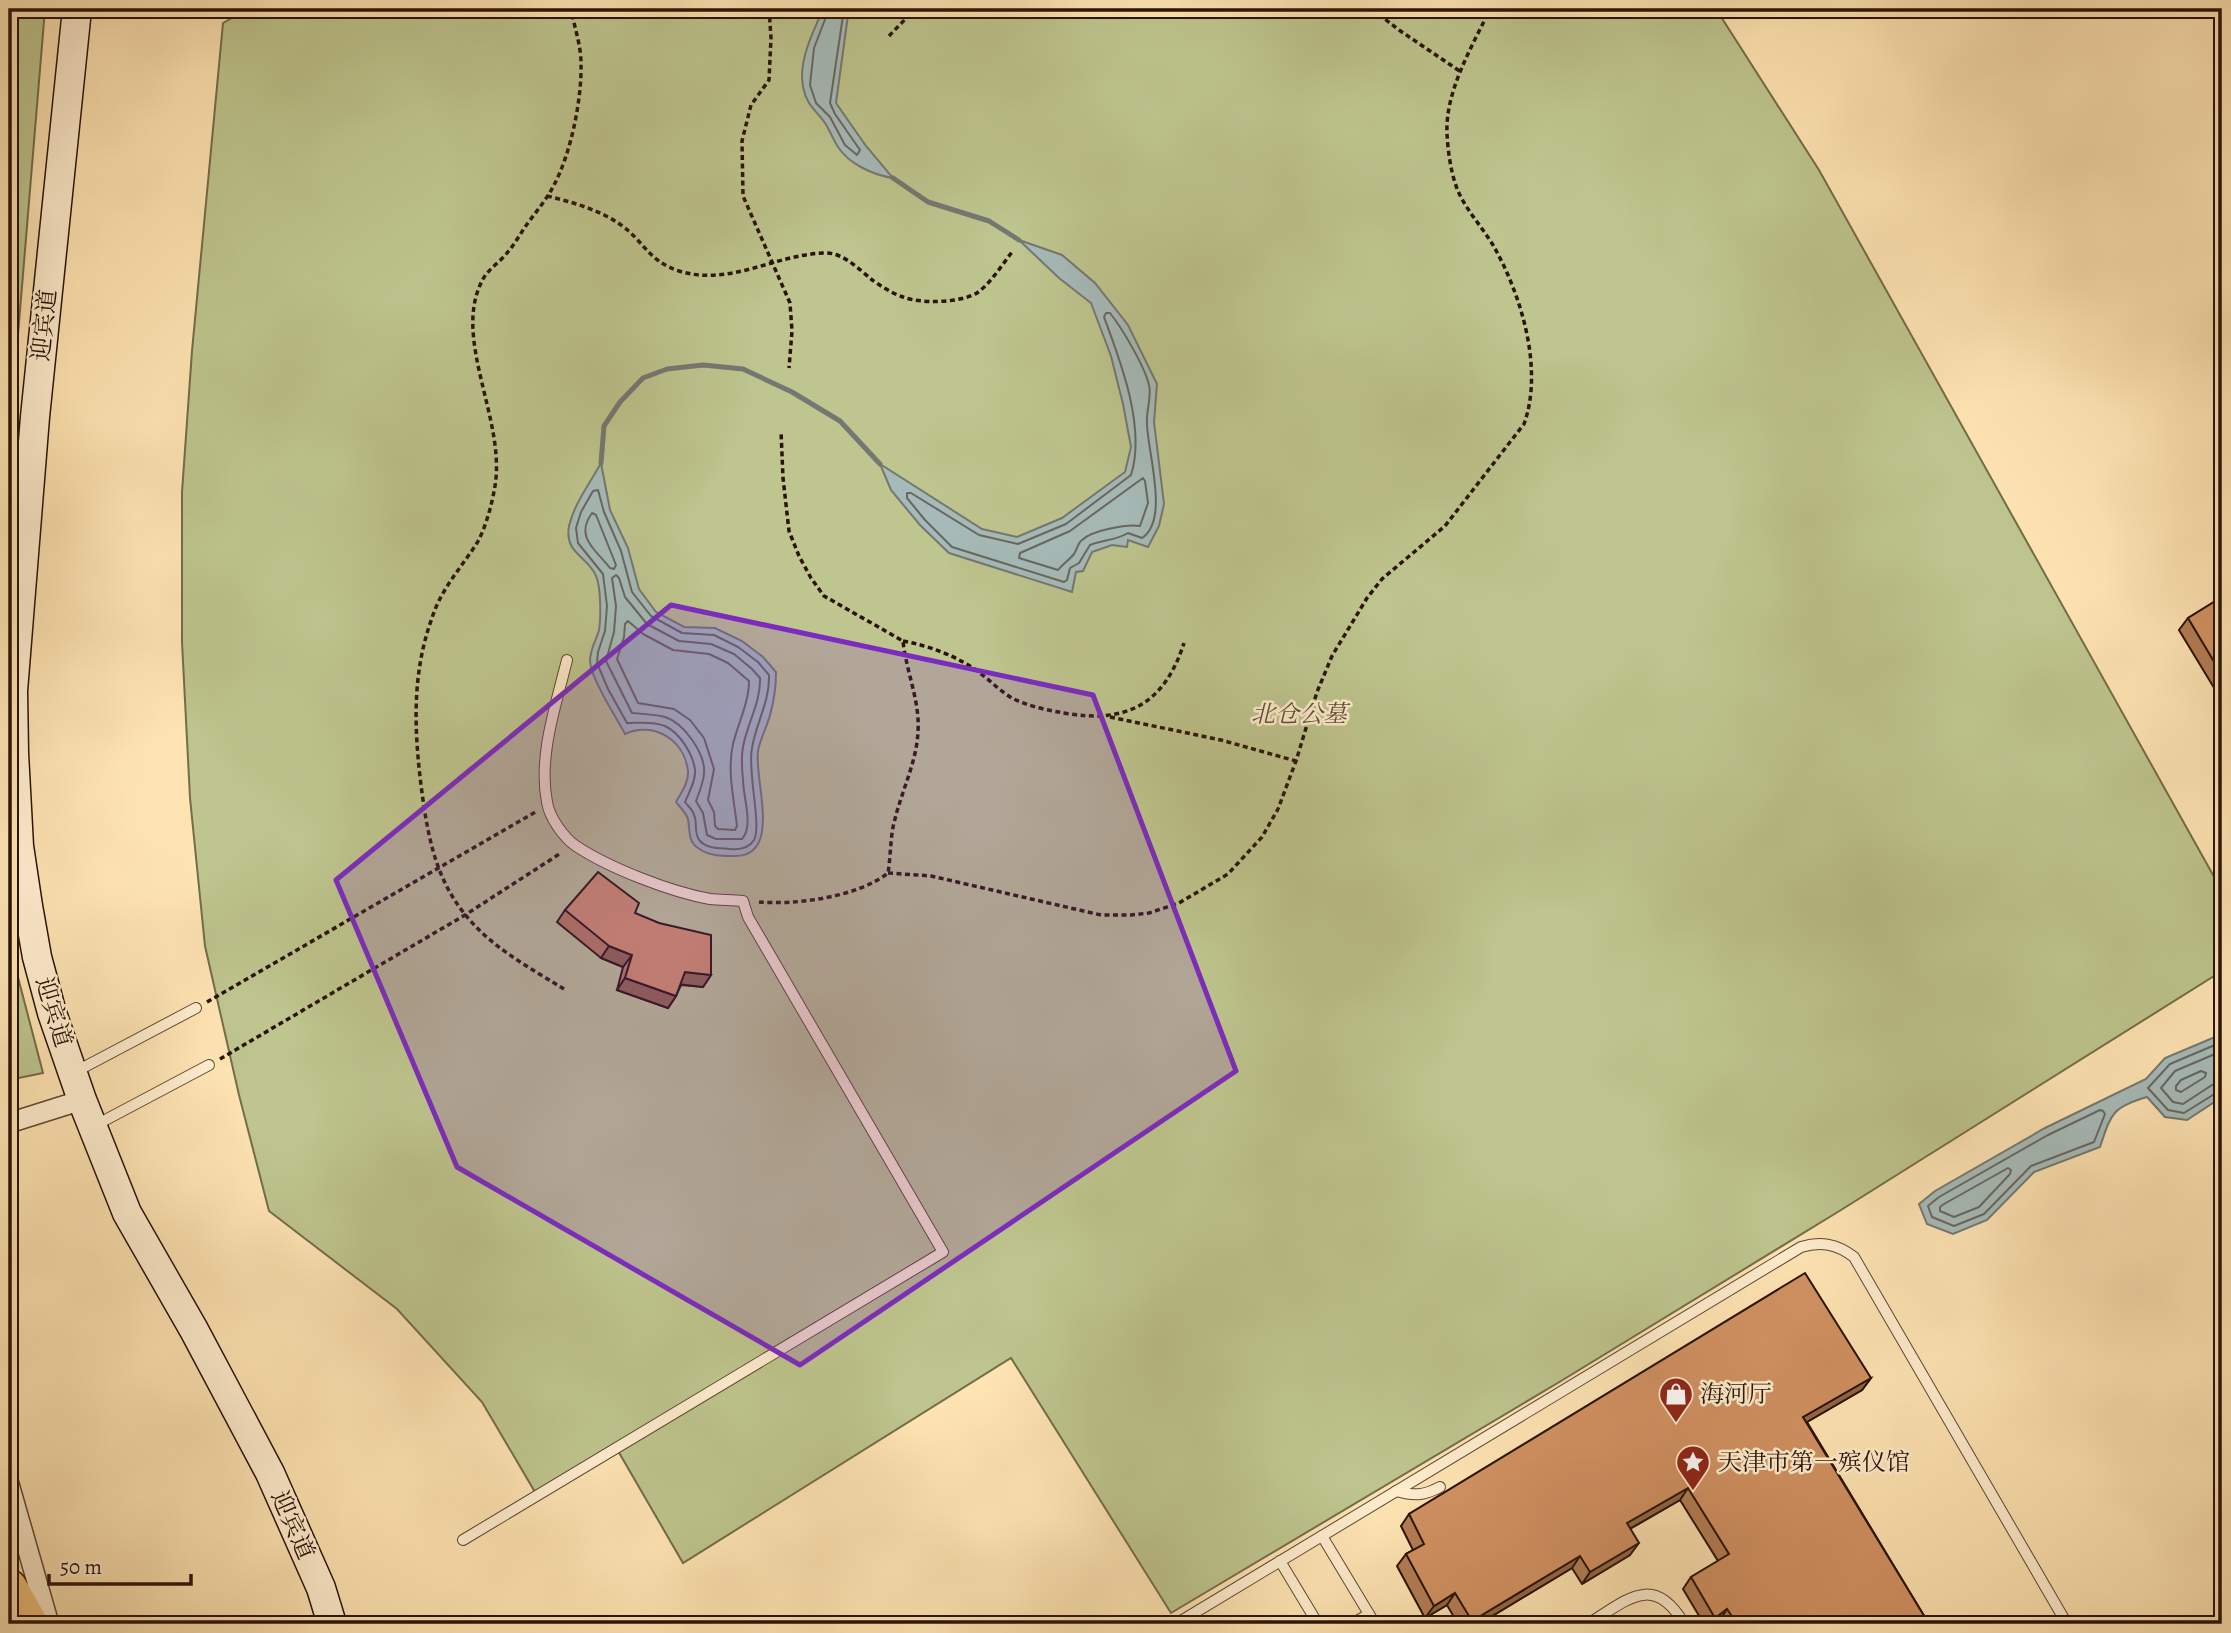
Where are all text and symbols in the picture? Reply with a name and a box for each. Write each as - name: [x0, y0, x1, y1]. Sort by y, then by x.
- street label: 迎宾道: [24, 288, 64, 362]
- park label: 北仓公墓: [1251, 698, 1351, 730]
- street label: 迎宾道: [28, 973, 80, 1051]
- shop icon: 海河厅: [1657, 1375, 1695, 1424]
- place label: 海河厅: [1700, 1378, 1772, 1410]
- place icon: 天津市第一殡仪馆: [1674, 1443, 1712, 1492]
- place label: 天津市第一殡仪馆: [1718, 1446, 1910, 1478]
- street label: 迎宾道: [264, 1486, 322, 1564]
- scale bar: [49, 1542, 191, 1586]
- text: 50 m: [60, 1553, 102, 1581]

